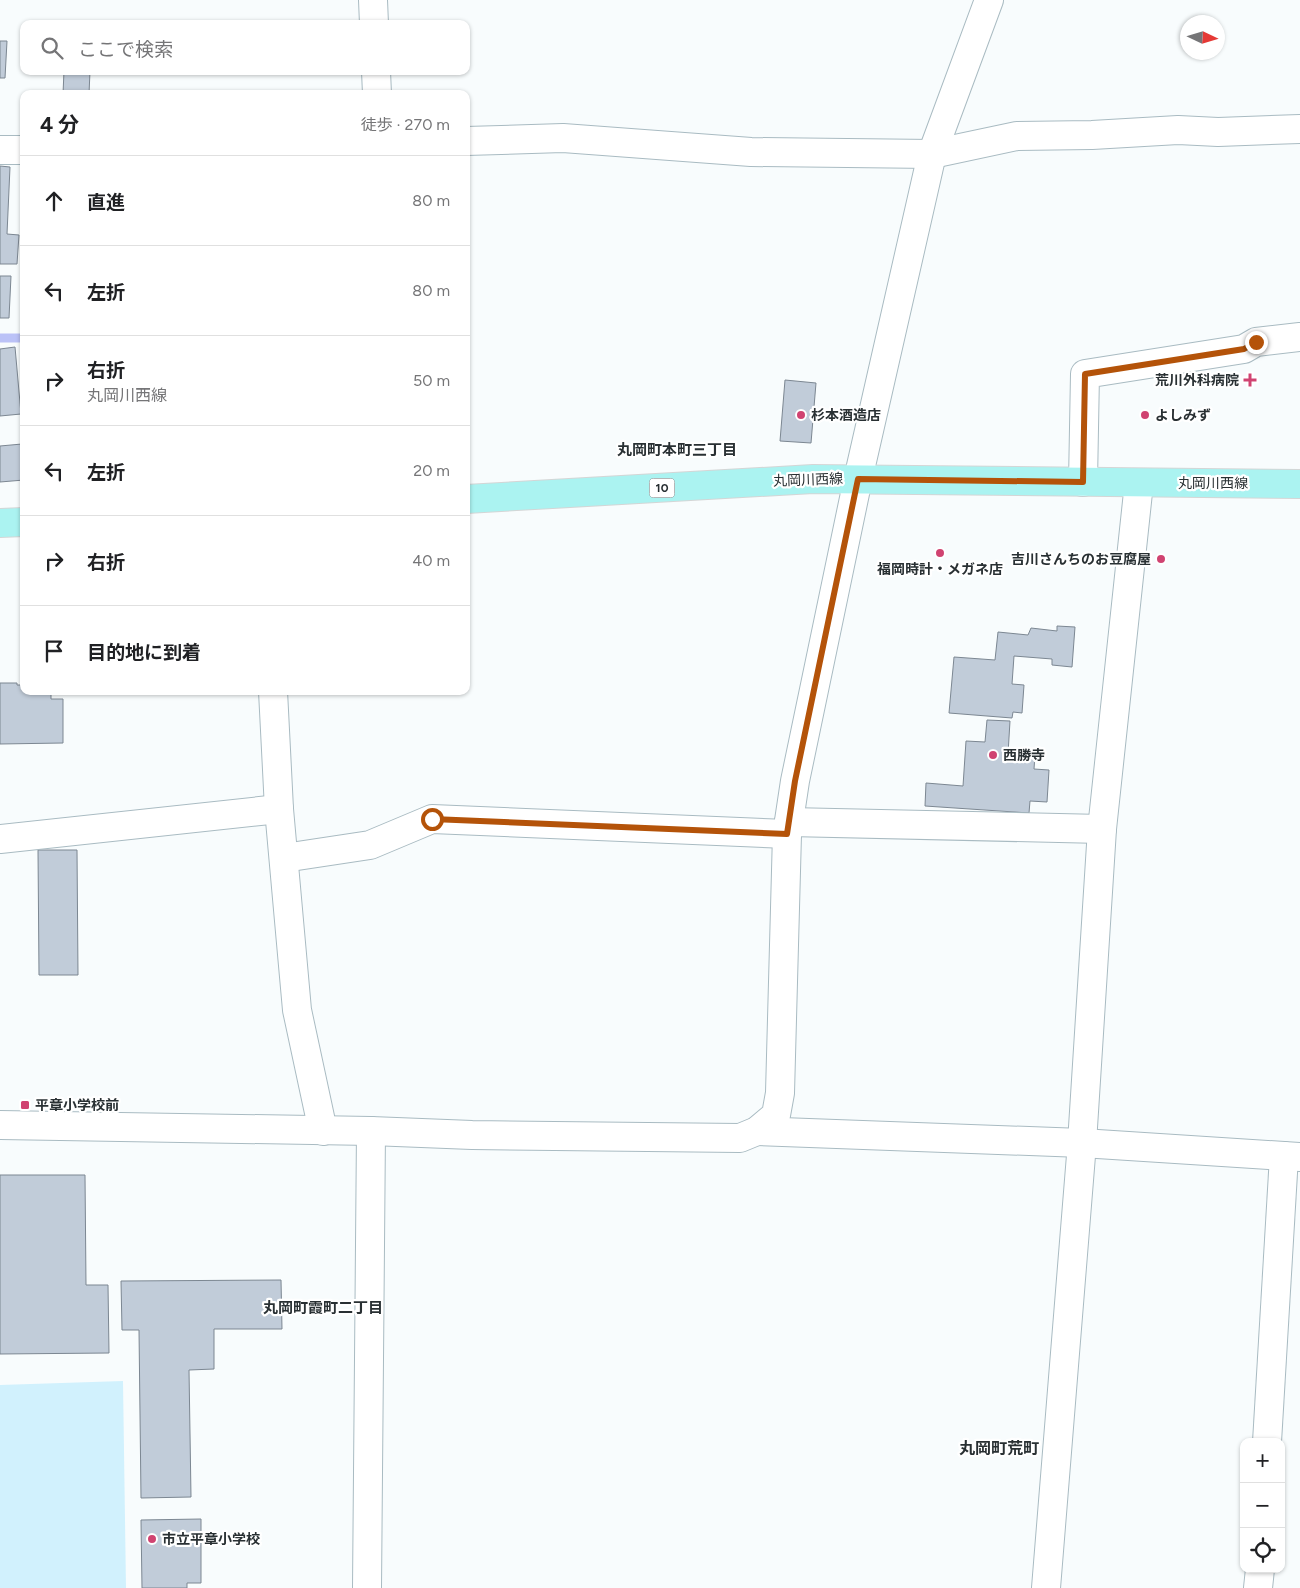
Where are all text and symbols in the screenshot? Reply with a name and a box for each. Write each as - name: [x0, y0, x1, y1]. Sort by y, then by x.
- north arrow: [1180, 15, 1225, 60]
- search box: [20, 20, 470, 75]
- icon: search: [38, 34, 66, 62]
- text: ここで検索: [78, 38, 173, 61]
- text: 4 分: [40, 112, 79, 137]
- text: 徒歩 · 270 m: [361, 115, 450, 134]
- icon: ahead: [40, 187, 68, 215]
- text: 直進: [87, 191, 125, 214]
- text: 80 m: [412, 191, 450, 210]
- icon: left: [40, 277, 68, 305]
- text: 左折: [87, 281, 125, 304]
- text: 80 m: [412, 281, 450, 300]
- route end: [1245, 331, 1268, 354]
- text: 右折: [87, 359, 125, 382]
- icon: right: [40, 367, 68, 395]
- text: 50 m: [413, 371, 450, 390]
- place label: 荒川外科病院: [1155, 372, 1239, 389]
- marker: 荒川外科病院: [1243, 373, 1257, 387]
- text: 丸岡川西線: [87, 386, 167, 405]
- place label: 杉本酒造店: [811, 407, 881, 424]
- place label: よしみず: [1155, 407, 1211, 424]
- marker: 杉本酒造店: [795, 409, 807, 421]
- marker: よしみず: [1139, 409, 1151, 421]
- district label: 丸岡町本町三丁目: [617, 441, 737, 459]
- icon: left: [40, 457, 68, 485]
- text: 左折: [87, 461, 125, 484]
- text: 20 m: [413, 461, 450, 480]
- street label: 丸岡川西線: [773, 470, 843, 490]
- street label: 丸岡川西線: [1178, 475, 1248, 492]
- road number: 10: [650, 478, 674, 498]
- icon: right: [40, 547, 68, 575]
- marker: 福岡時計・メガネ店: [934, 547, 946, 559]
- text: 右折: [87, 551, 125, 574]
- text: 40 m: [412, 551, 450, 570]
- place label: 吉川さんちのお豆腐屋: [1011, 551, 1151, 568]
- marker: 吉川さんちのお豆腐屋: [1155, 553, 1167, 565]
- place label: 福岡時計・メガネ店: [877, 561, 1003, 578]
- icon: arrive: [40, 637, 68, 665]
- text: 目的地に到着: [87, 641, 201, 664]
- place label: 西勝寺: [1003, 747, 1045, 764]
- marker: 西勝寺: [987, 749, 999, 761]
- route start: [421, 808, 444, 831]
- place label: 平章小学校前: [35, 1097, 119, 1114]
- marker: 平章小学校前: [19, 1099, 31, 1111]
- district label: 丸岡町霞町二丁目: [263, 1299, 383, 1317]
- map controls: [1240, 1438, 1285, 1573]
- button: +: [1240, 1438, 1285, 1483]
- district label: 丸岡町荒町: [959, 1439, 1039, 1458]
- button: −: [1240, 1483, 1285, 1528]
- button: locate: [1240, 1528, 1285, 1573]
- place label: 市立平章小学校: [162, 1531, 260, 1548]
- marker: 市立平章小学校: [146, 1533, 158, 1545]

